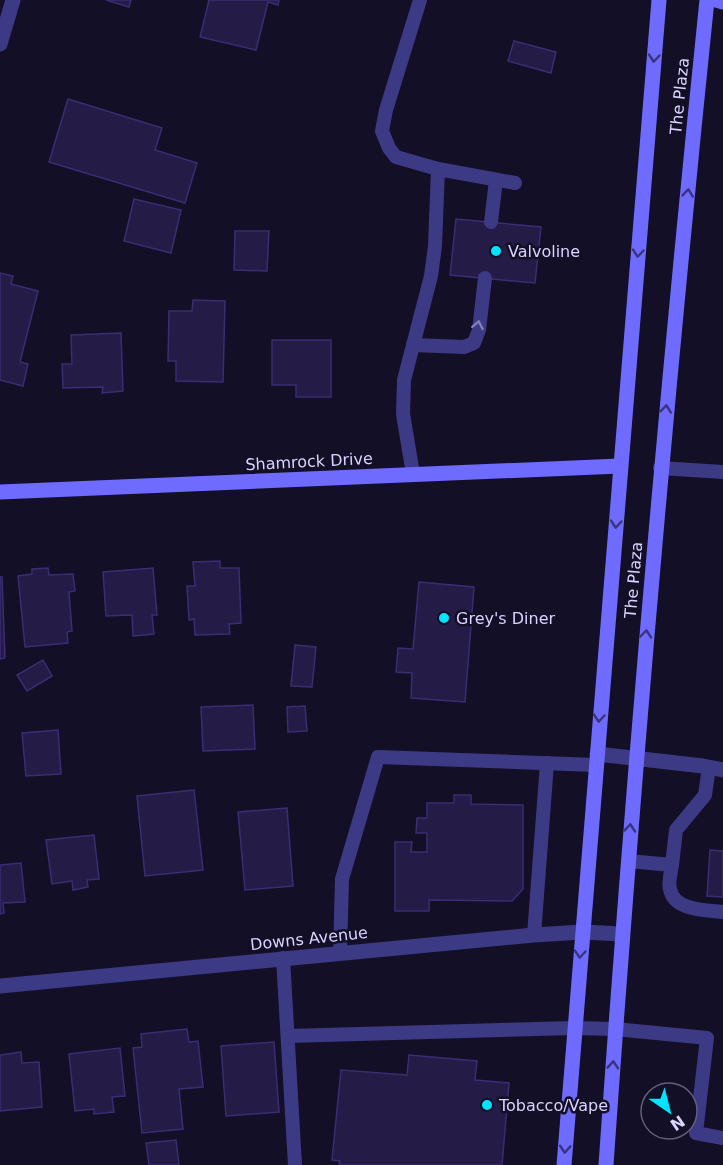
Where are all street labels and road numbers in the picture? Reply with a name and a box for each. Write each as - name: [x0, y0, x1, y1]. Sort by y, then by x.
- street label: The Plaza: [666, 57, 693, 136]
- street label: Shamrock Drive: [245, 449, 373, 474]
- street label: The Plaza: [621, 541, 646, 620]
- street label: Downs Avenue: [249, 923, 369, 954]

